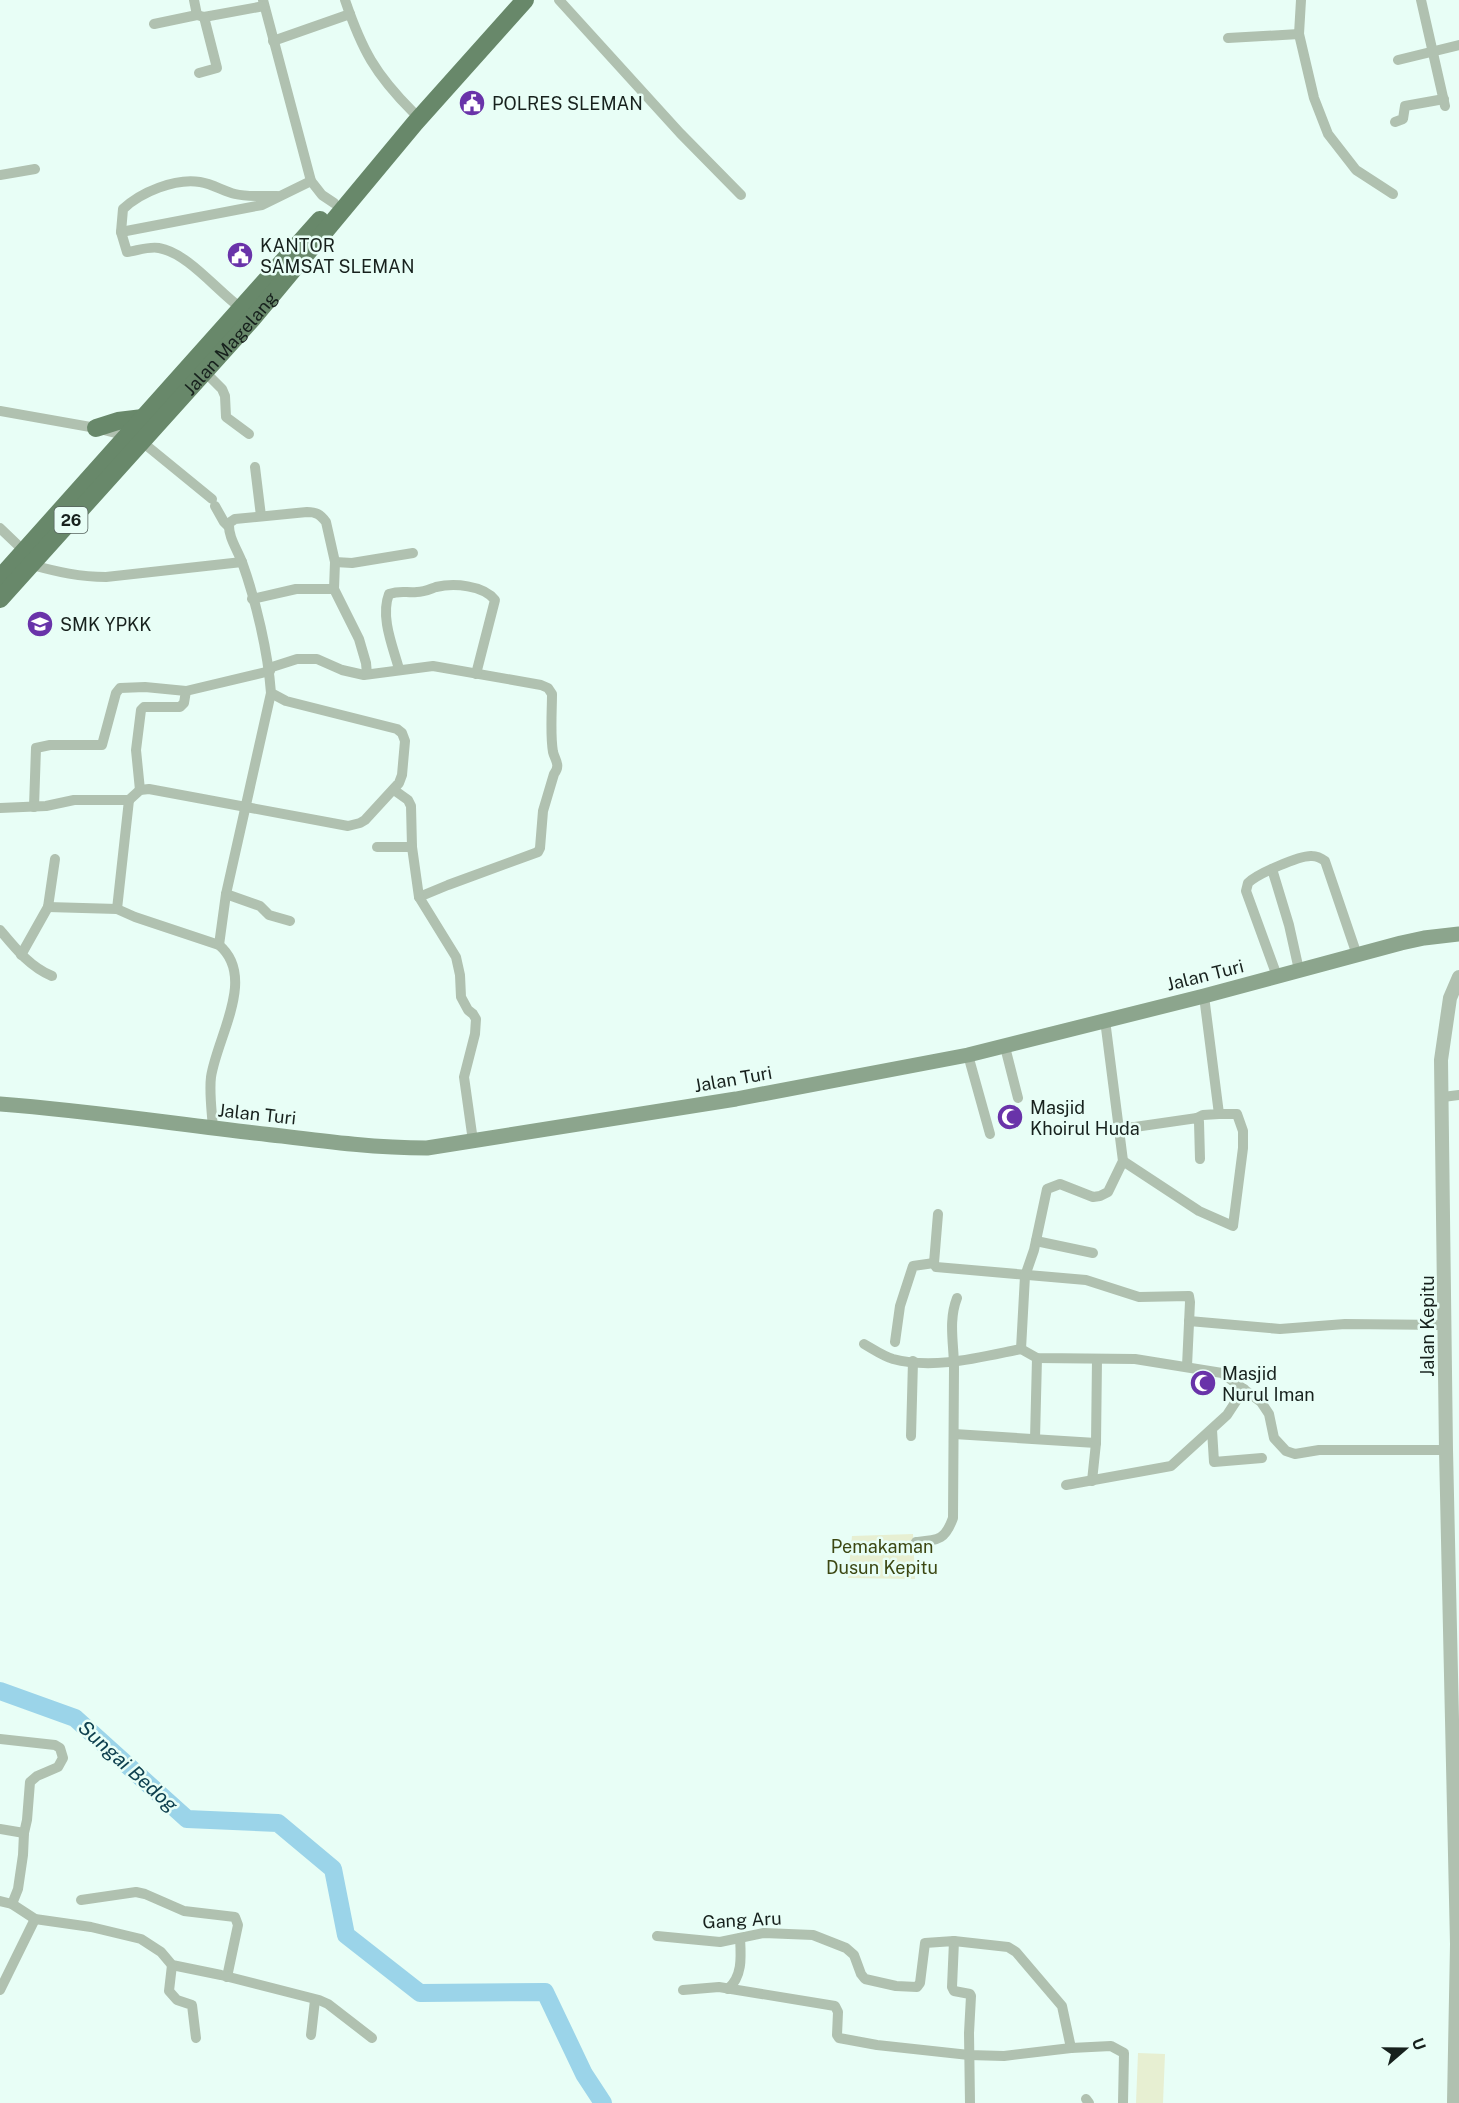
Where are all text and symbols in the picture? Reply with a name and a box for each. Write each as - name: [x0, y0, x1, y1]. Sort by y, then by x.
- public building icon: POLRES SLEMAN: [457, 88, 487, 118]
- place label: POLRES SLEMAN: [492, 93, 643, 114]
- place label: KANTOR SAMSAT SLEMAN: [260, 235, 414, 277]
- public building icon: KANTOR SAMSAT SLEMAN: [225, 240, 255, 270]
- street label: Jalan Magelang: [178, 287, 281, 399]
- road number: 26: [54, 507, 88, 533]
- school or university icon: SMK YPKK: [25, 609, 55, 639]
- place label: SMK YPKK: [60, 614, 152, 635]
- street label: Jalan Turi: [1164, 955, 1246, 995]
- street label: Jalan Turi: [692, 1062, 774, 1096]
- place label: Masjid Khoirul Huda: [1030, 1097, 1140, 1139]
- street label: Jalan Turi: [217, 1099, 297, 1129]
- mosque icon: Masjid Khoirul Huda: [995, 1102, 1025, 1132]
- street label: Jalan Kepitu: [1417, 1275, 1438, 1377]
- place label: Masjid Nurul Iman: [1222, 1363, 1315, 1405]
- mosque icon: Masjid Nurul Iman: [1188, 1368, 1218, 1398]
- park label: Pemakaman Dusun Kepitu: [826, 1536, 938, 1578]
- water label: Sungai Bedog: [73, 1715, 183, 1817]
- street label: Gang Aru: [702, 1907, 782, 1933]
- north arrow: [1375, 2019, 1435, 2079]
- text: U: [1408, 2035, 1430, 2053]

